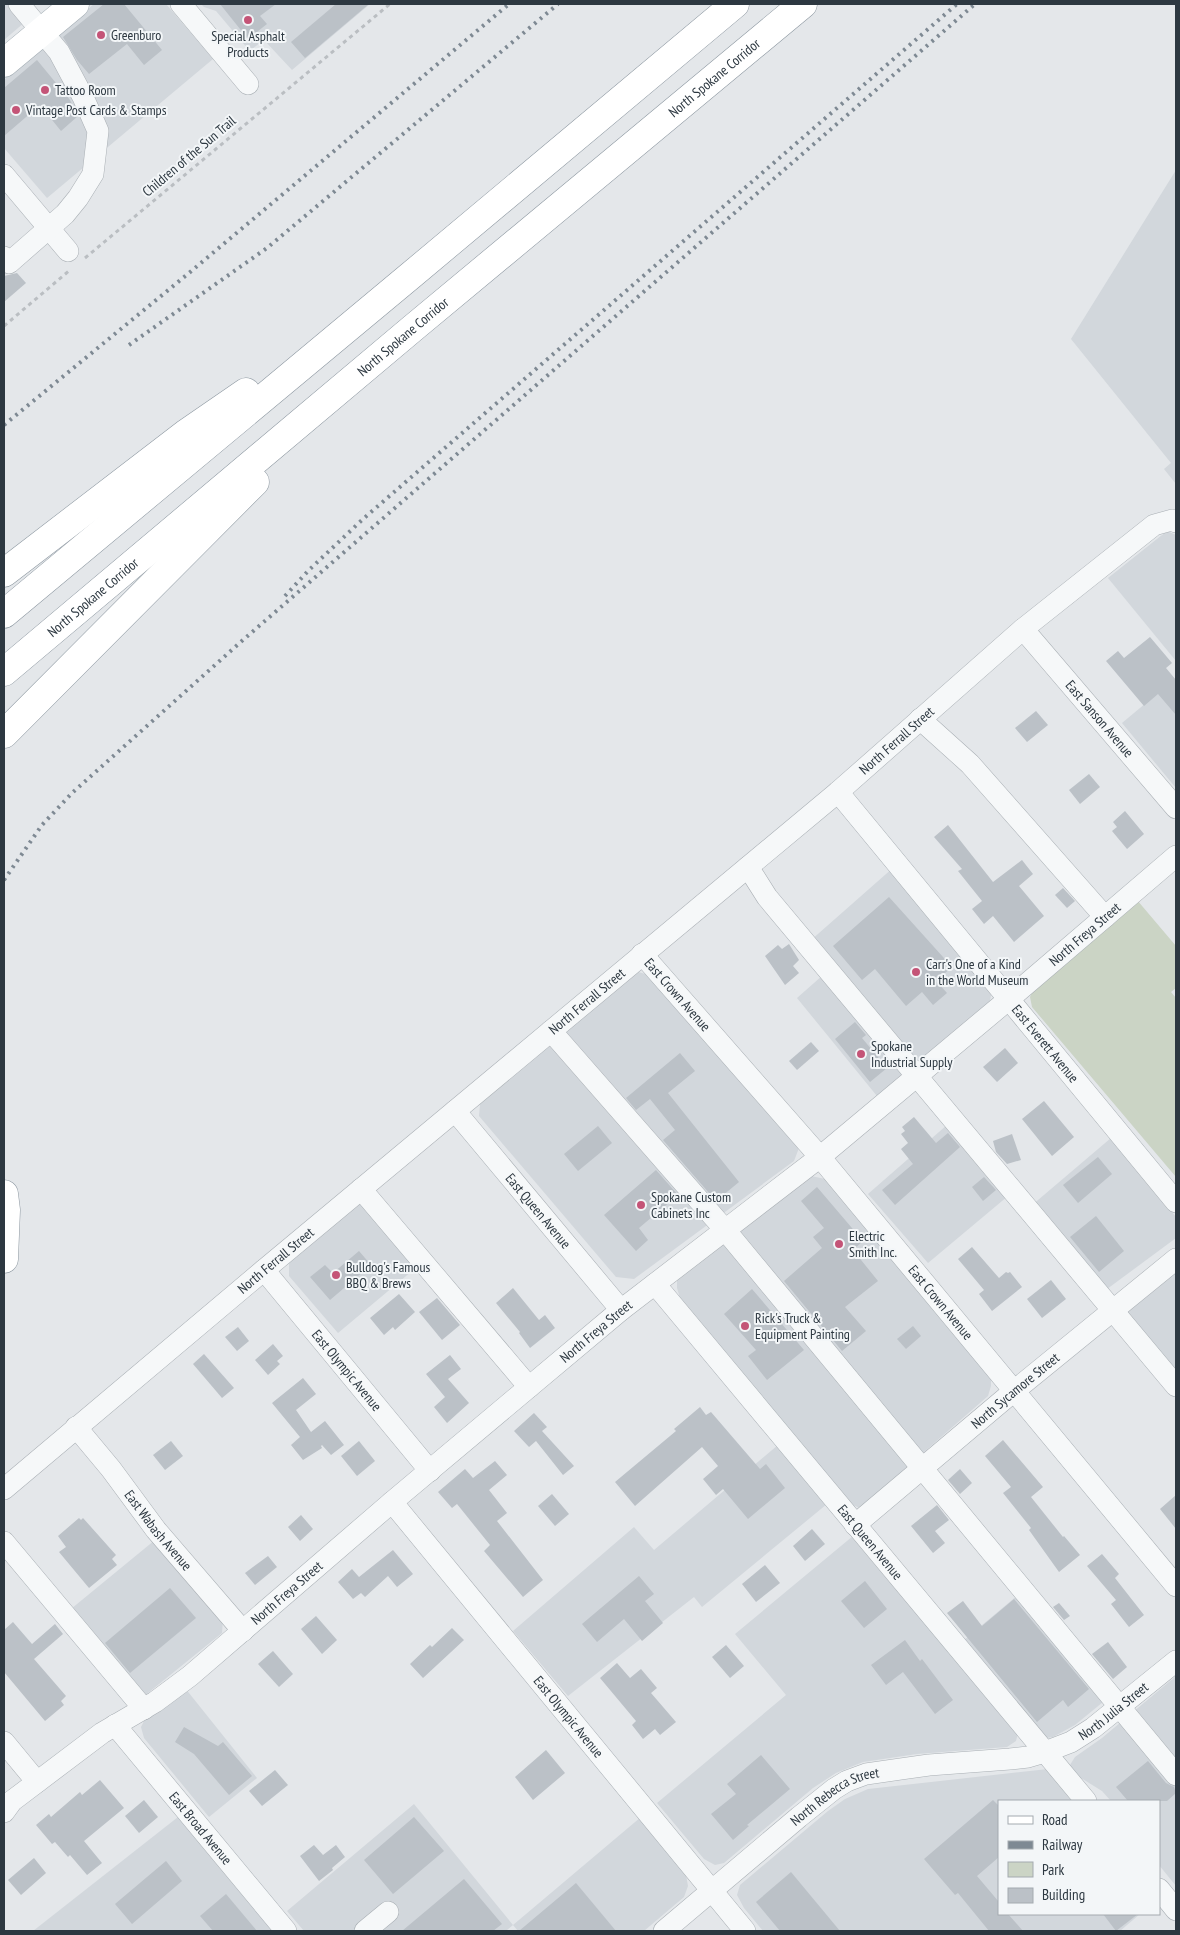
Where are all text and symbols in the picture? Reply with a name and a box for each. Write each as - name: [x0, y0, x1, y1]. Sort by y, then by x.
- marker: Special Asphalt Products: [242, 14, 254, 26]
- place label: Greenburo: [111, 26, 161, 44]
- place label: Special Asphalt Products: [211, 27, 285, 61]
- marker: Greenburo: [95, 29, 107, 41]
- street label: North Spokane Corridor: [665, 34, 764, 121]
- place label: Tattoo Room: [55, 81, 116, 99]
- marker: Tattoo Room: [39, 84, 51, 96]
- place label: Vintage Post Cards & Stamps: [25, 101, 167, 119]
- marker: Vintage Post Cards & Stamps: [10, 104, 22, 116]
- street label: Children of the Sun Trail: [139, 111, 240, 200]
- street label: North Spokane Corridor: [353, 293, 452, 380]
- street label: North Spokane Corridor: [43, 554, 142, 641]
- street label: East Sanson Avenue: [1062, 676, 1138, 761]
- street label: North Ferrall Street: [855, 702, 938, 778]
- street label: North Freya Street: [1045, 898, 1125, 970]
- street label: East Crown Avenue: [641, 954, 715, 1035]
- place label: Carr's One of a Kind in the World Museum: [926, 955, 1028, 989]
- street label: North Ferrall Street: [545, 964, 629, 1038]
- marker: Carr's One of a Kind in the World Museum: [910, 966, 922, 978]
- street label: East Everett Avenue: [1008, 1001, 1083, 1086]
- place label: Spokane Industrial Supply: [871, 1037, 953, 1071]
- marker: Spokane Industrial Supply: [855, 1048, 867, 1060]
- street label: East Queen Avenue: [502, 1169, 575, 1252]
- place label: Spokane Custom Cabinets Inc: [651, 1188, 731, 1222]
- marker: Spokane Custom Cabinets Inc: [635, 1199, 647, 1211]
- street label: North Ferrall Street: [234, 1223, 318, 1298]
- place label: Electric Smith Inc.: [849, 1227, 897, 1261]
- marker: Electric Smith Inc.: [833, 1238, 845, 1250]
- place label: Bulldog's Famous BBQ & Brews: [346, 1258, 430, 1292]
- street label: East Crown Avenue: [905, 1261, 977, 1344]
- marker: Bulldog's Famous BBQ & Brews: [330, 1269, 342, 1281]
- street label: North Freya Street: [556, 1296, 636, 1367]
- place label: Rick's Truck & Equipment Painting: [755, 1309, 850, 1343]
- marker: Rick's Truck & Equipment Painting: [739, 1320, 751, 1332]
- street label: East Olympic Avenue: [308, 1326, 386, 1415]
- street label: North Sycamore Street: [967, 1349, 1063, 1432]
- street label: East Wabash Avenue: [121, 1486, 196, 1574]
- street label: East Queen Avenue: [834, 1501, 907, 1584]
- street label: North Freya Street: [247, 1557, 326, 1629]
- street label: East Olympic Avenue: [530, 1672, 608, 1761]
- street label: North Julia Street: [1075, 1678, 1152, 1744]
- street label: North Rebecca Street: [787, 1763, 880, 1829]
- street label: East Broad Avenue: [165, 1788, 236, 1868]
- legend: [998, 1800, 1160, 1915]
- text: Road: [1042, 1810, 1068, 1829]
- text: Railway: [1042, 1835, 1083, 1854]
- text: Park: [1042, 1860, 1064, 1879]
- text: Building: [1042, 1885, 1085, 1904]

